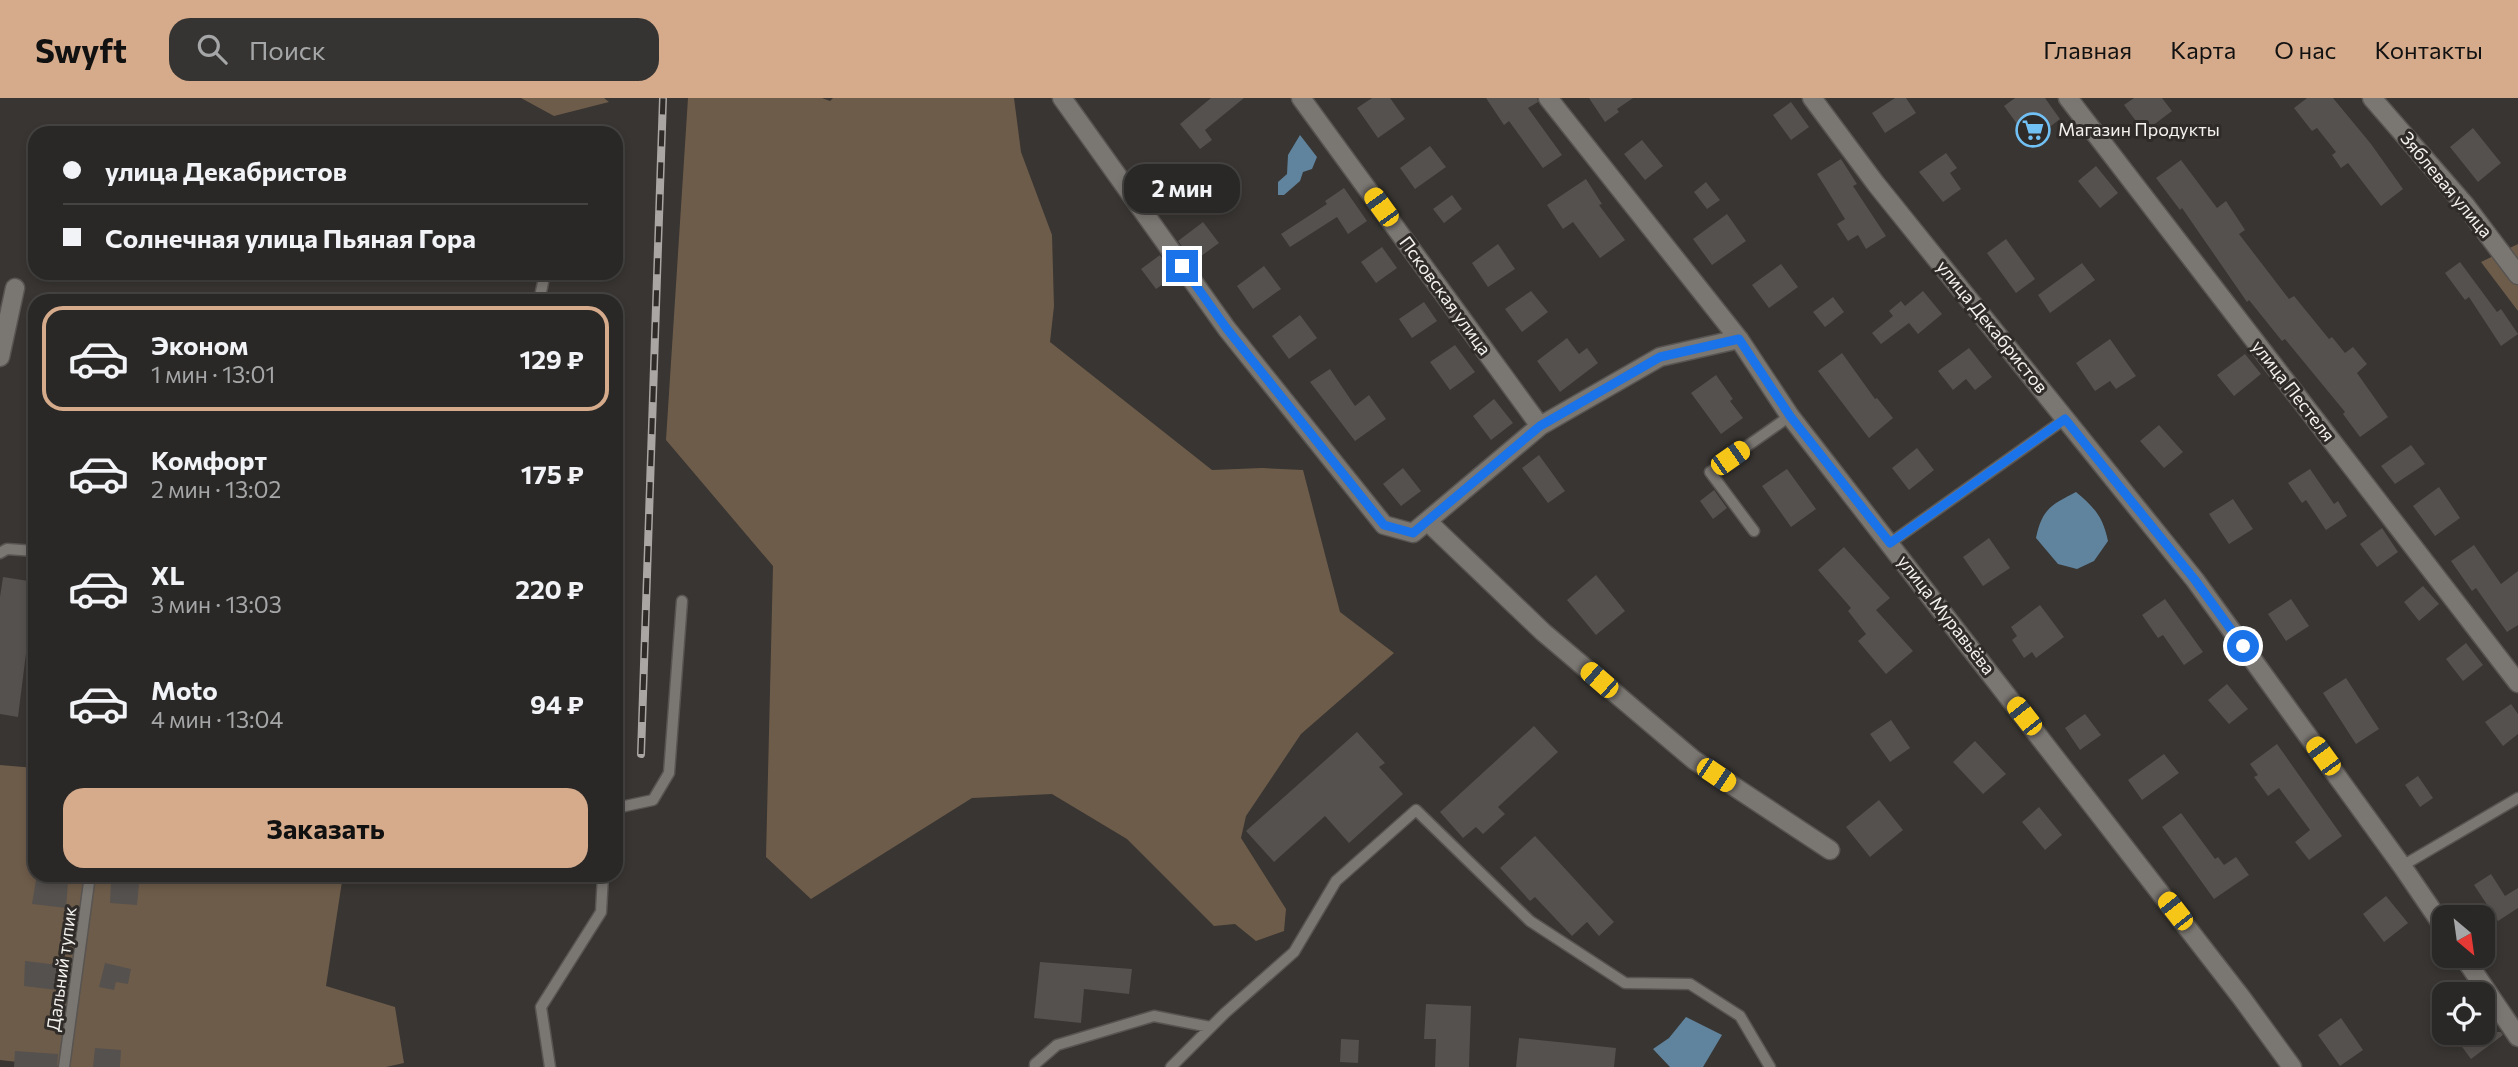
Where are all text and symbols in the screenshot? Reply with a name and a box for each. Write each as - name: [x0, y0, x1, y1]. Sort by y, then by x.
- search box: [169, 18, 659, 81]
- text: Swyft: [35, 29, 127, 70]
- icon: search: [193, 30, 231, 68]
- text: Поиск: [249, 34, 326, 65]
- text: Главная: [2043, 35, 2132, 64]
- text: Карта: [2170, 35, 2236, 64]
- text: О нас: [2274, 35, 2336, 64]
- text: Контакты: [2374, 35, 2483, 64]
- supermarket icon: Магазин Продукты: [2014, 111, 2052, 149]
- place label: Магазин Продукты: [2058, 118, 2220, 140]
- street label: Зяблевая улица: [2396, 127, 2497, 242]
- text: улица Декабристов: [105, 155, 347, 186]
- callout: 2 мин: [1124, 164, 1240, 214]
- text: 2 мин: [1151, 174, 1213, 202]
- car: [1361, 184, 1402, 230]
- text: Солнечная улица Пьяная Гора: [105, 222, 476, 253]
- street label: Псковская улица: [1395, 232, 1496, 359]
- route end: [1166, 250, 1198, 282]
- street label: улица Декабристов: [1932, 256, 2053, 397]
- icon: car: [67, 327, 130, 390]
- text: Эконом: [151, 329, 248, 360]
- street label: улица Пестеля: [2247, 335, 2340, 445]
- text: 129 ₽: [519, 343, 584, 374]
- text: 1 мин · 13:01: [151, 360, 275, 388]
- car: [1707, 437, 1754, 479]
- icon: car: [67, 442, 130, 505]
- text: Комфорт: [151, 444, 267, 475]
- text: 175 ₽: [521, 458, 584, 489]
- text: 2 мин · 13:02: [151, 475, 281, 503]
- street label: улица Муравьёва: [1893, 550, 2000, 679]
- icon: car: [67, 557, 130, 620]
- text: XL: [151, 559, 185, 590]
- text: 220 ₽: [515, 573, 584, 604]
- text: 3 мин · 13:03: [151, 590, 282, 618]
- route start: [2227, 630, 2259, 662]
- car: [1577, 658, 1622, 702]
- icon: car: [67, 672, 130, 735]
- text: Moto: [151, 674, 218, 705]
- text: 94 ₽: [530, 688, 584, 719]
- car: [2003, 693, 2046, 739]
- text: 4 мин · 13:04: [151, 705, 283, 733]
- car: [2303, 733, 2344, 779]
- car: [1693, 755, 1740, 795]
- button: Заказать: [63, 788, 588, 868]
- car: [2154, 888, 2197, 934]
- street label: Дальний тупик: [41, 905, 81, 1032]
- north arrow: [2432, 905, 2496, 968]
- map controls: [2432, 905, 2495, 1045]
- button: locate: [2432, 982, 2495, 1045]

